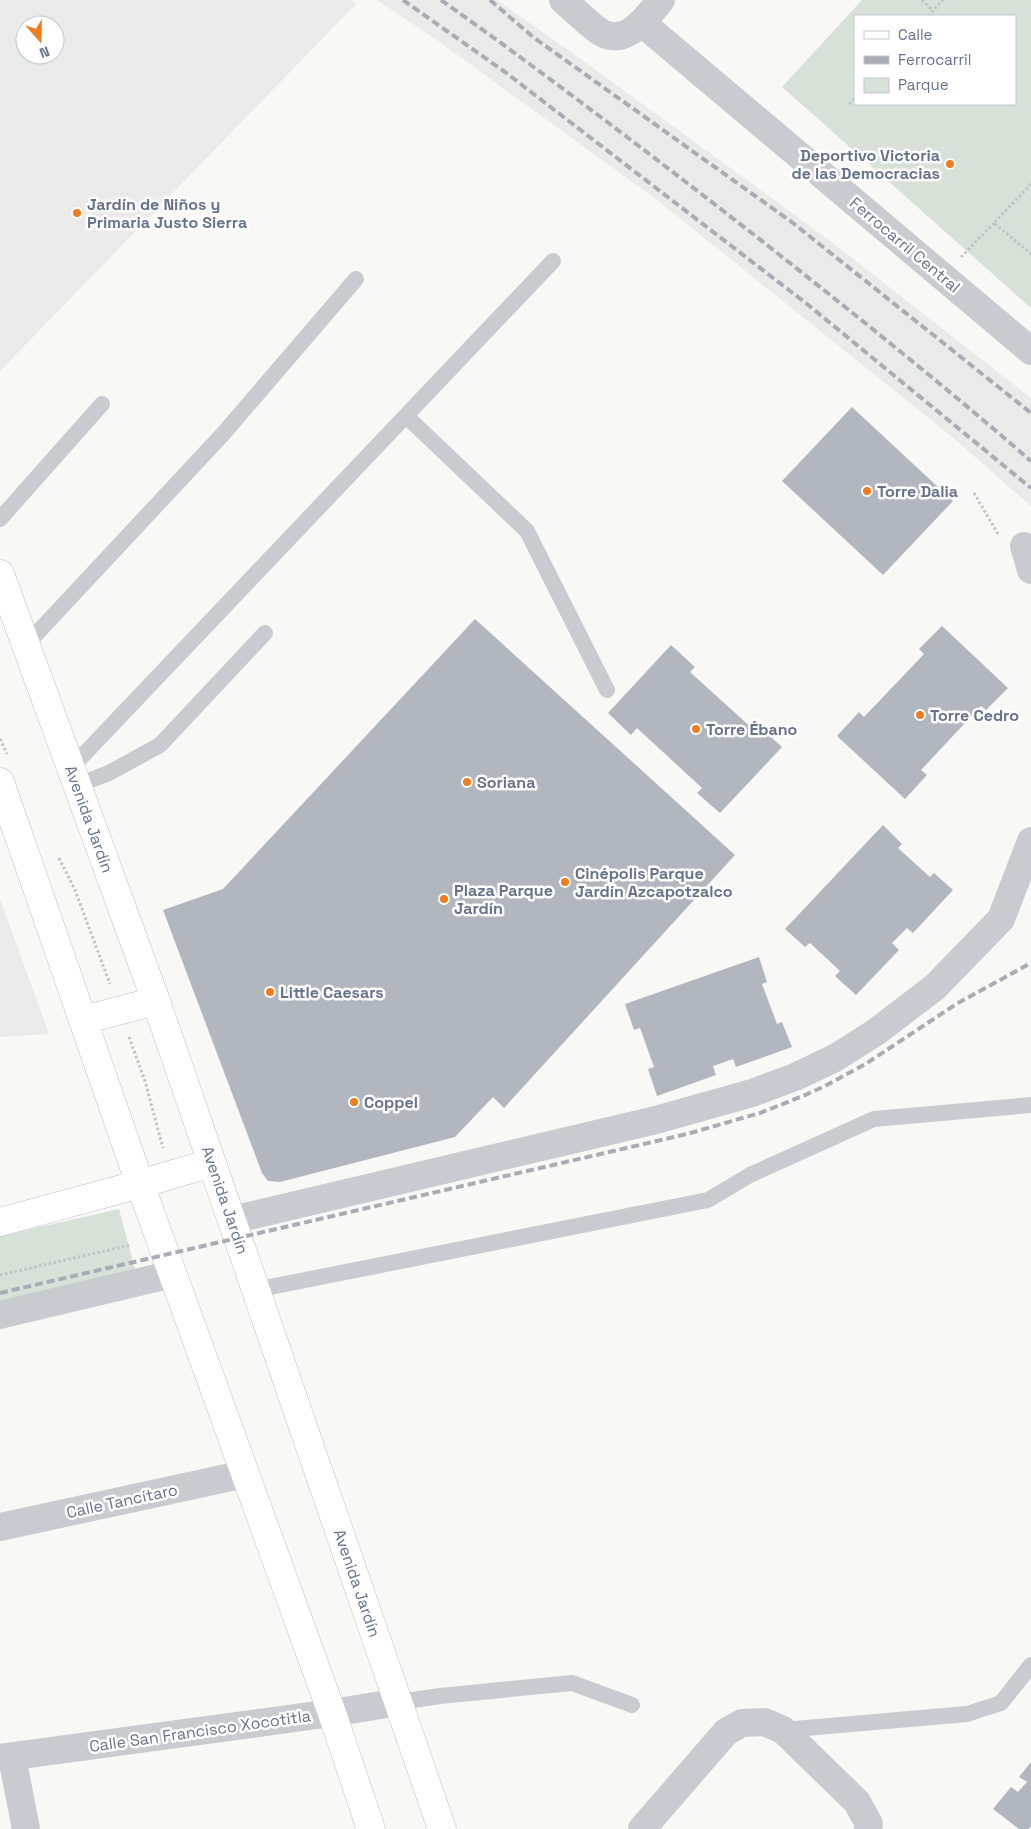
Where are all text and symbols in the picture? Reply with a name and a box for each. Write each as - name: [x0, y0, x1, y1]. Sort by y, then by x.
- north arrow: [15, 15, 65, 65]
- legend: [854, 15, 1016, 105]
- text: Calle: [898, 25, 933, 44]
- text: N: [37, 42, 52, 62]
- text: Ferrocarril: [898, 50, 971, 69]
- text: Parque: [898, 75, 949, 94]
- place label: Deportivo Victoria de las Democracias: [791, 145, 940, 184]
- marker: Deportivo Victoria de las Democracias: [944, 158, 956, 170]
- street label: Ferrocarril Central: [845, 193, 965, 297]
- place label: Jardín de Niños y Primaria Justo Sierra: [87, 194, 247, 233]
- marker: Jardín de Niños y Primaria Justo Sierra: [71, 207, 83, 219]
- place label: Torre Dalia: [877, 481, 958, 502]
- marker: Torre Dalia: [861, 485, 873, 497]
- place label: Torre Cedro: [930, 705, 1019, 726]
- marker: Torre Cedro: [914, 709, 926, 721]
- place label: Torre Ébano: [706, 719, 798, 740]
- marker: Torre Ébano: [690, 723, 702, 735]
- street label: Avenida Jardín: [60, 762, 118, 876]
- place label: Soriana: [477, 772, 535, 793]
- marker: Soriana: [461, 776, 473, 788]
- place label: Cinépolis Parque Jardín Azcapotzalco: [575, 863, 733, 902]
- marker: Cinépolis Parque Jardín Azcapotzalco: [559, 876, 571, 888]
- place label: Plaza Parque Jardín: [454, 880, 553, 919]
- marker: Plaza Parque Jardín: [438, 893, 450, 905]
- place label: Little Caesars: [280, 982, 384, 1003]
- marker: Little Caesars: [264, 986, 276, 998]
- place label: Coppel: [364, 1092, 418, 1113]
- marker: Coppel: [348, 1096, 360, 1108]
- street label: Avenida Jardín: [197, 1143, 253, 1257]
- street label: Calle Tancítaro: [64, 1479, 180, 1523]
- street label: Avenida Jardín: [329, 1526, 385, 1640]
- street label: Calle San Francisco Xocotitla: [88, 1705, 312, 1757]

